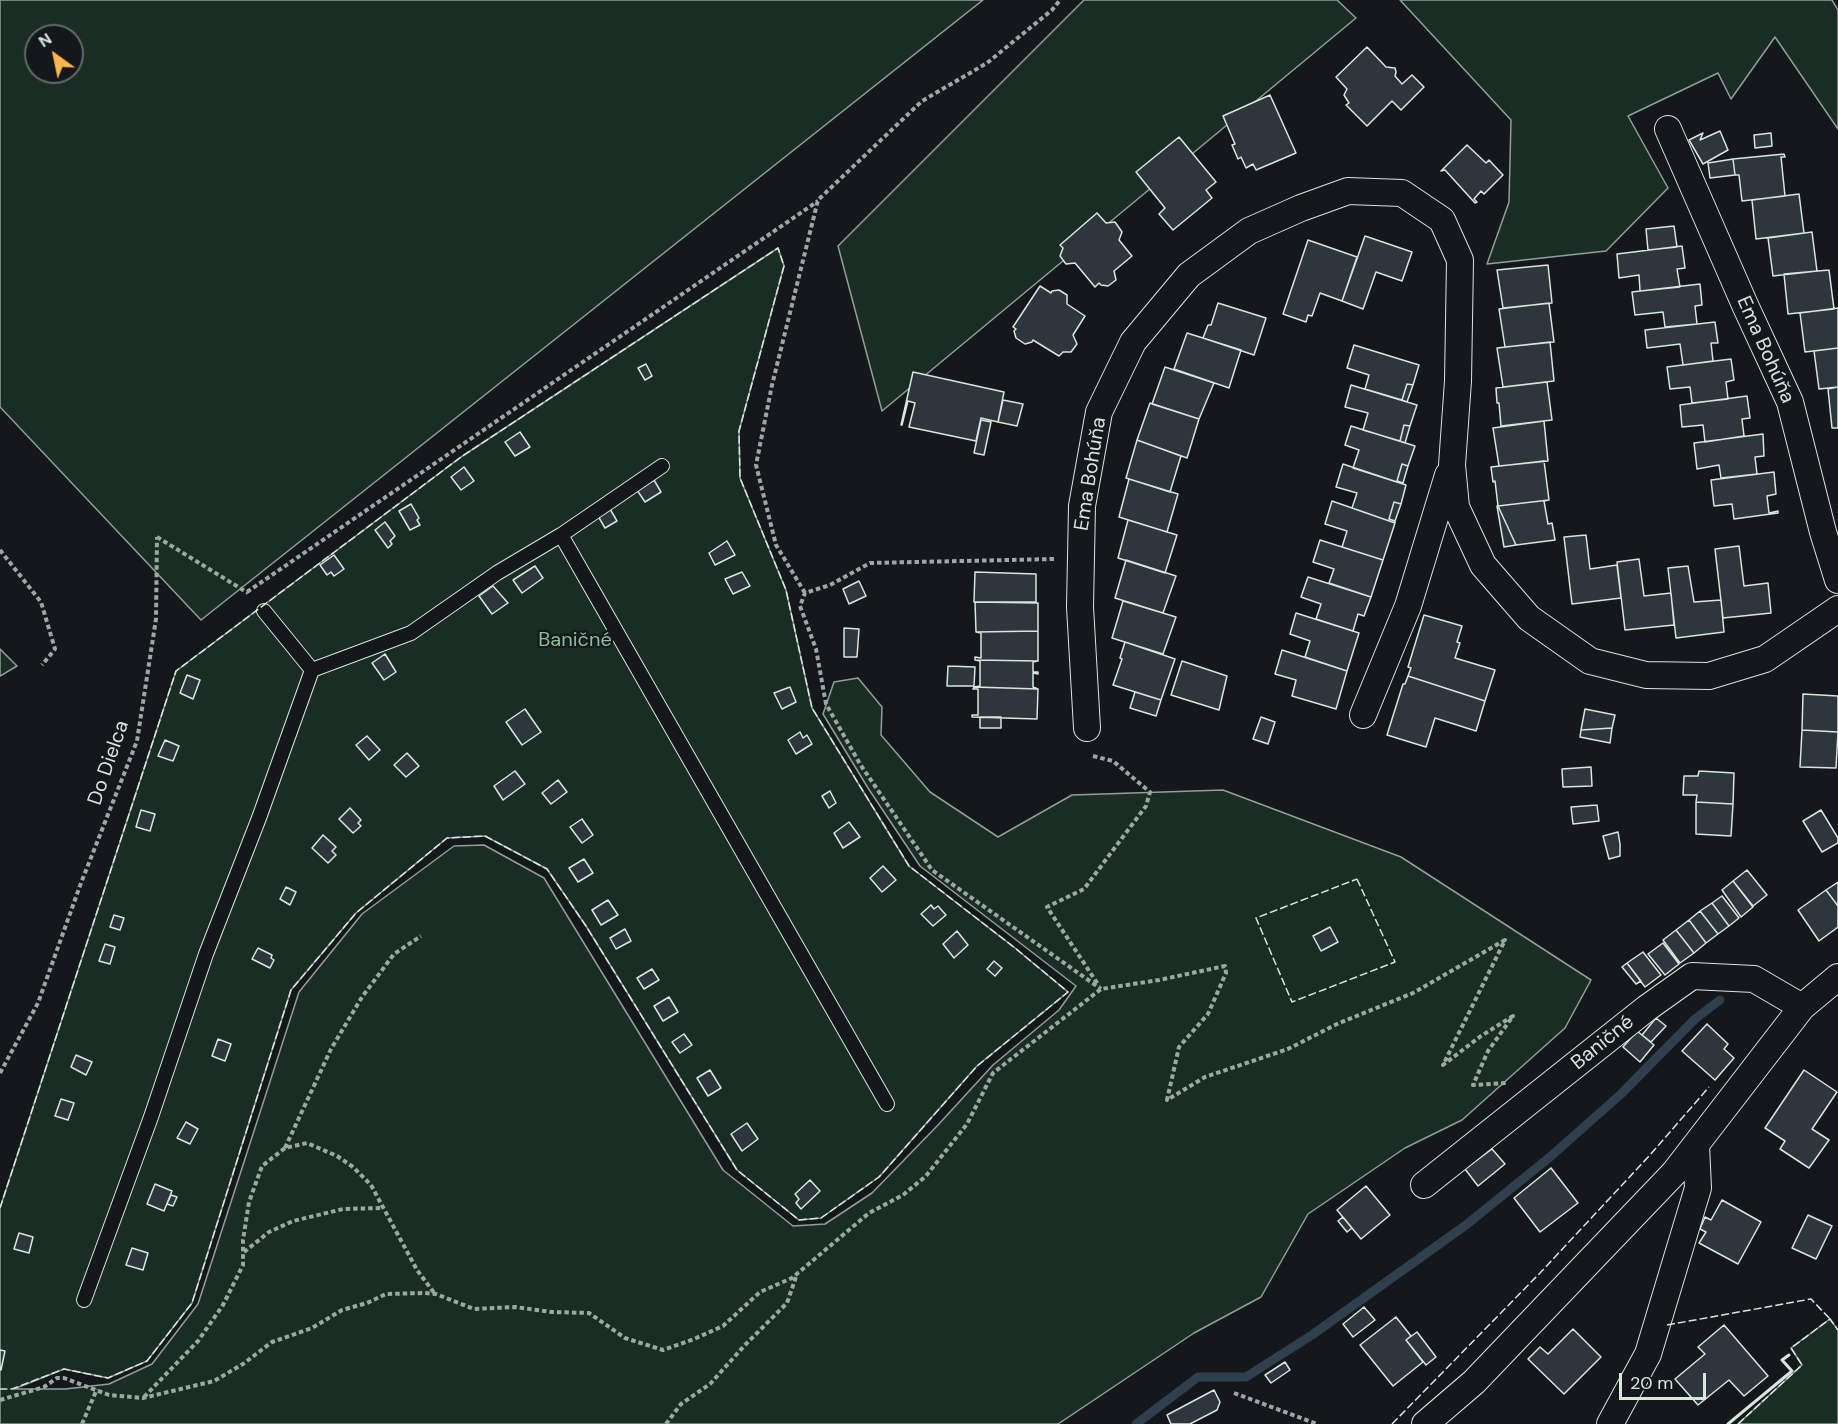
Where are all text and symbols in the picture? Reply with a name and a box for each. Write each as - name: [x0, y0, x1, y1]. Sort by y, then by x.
- north arrow: [24, 24, 84, 84]
- text: N: [34, 28, 56, 52]
- street label: Ema Bohúňa: [1731, 293, 1799, 407]
- street label: Ema Bohúňa: [1070, 416, 1112, 532]
- park label: Baničné: [538, 629, 612, 653]
- street label: Do Dielca: [83, 718, 135, 808]
- street label: Baničné: [1567, 1011, 1639, 1075]
- scale bar: [1622, 1361, 1709, 1399]
- text: 20 m: [1630, 1371, 1673, 1395]

